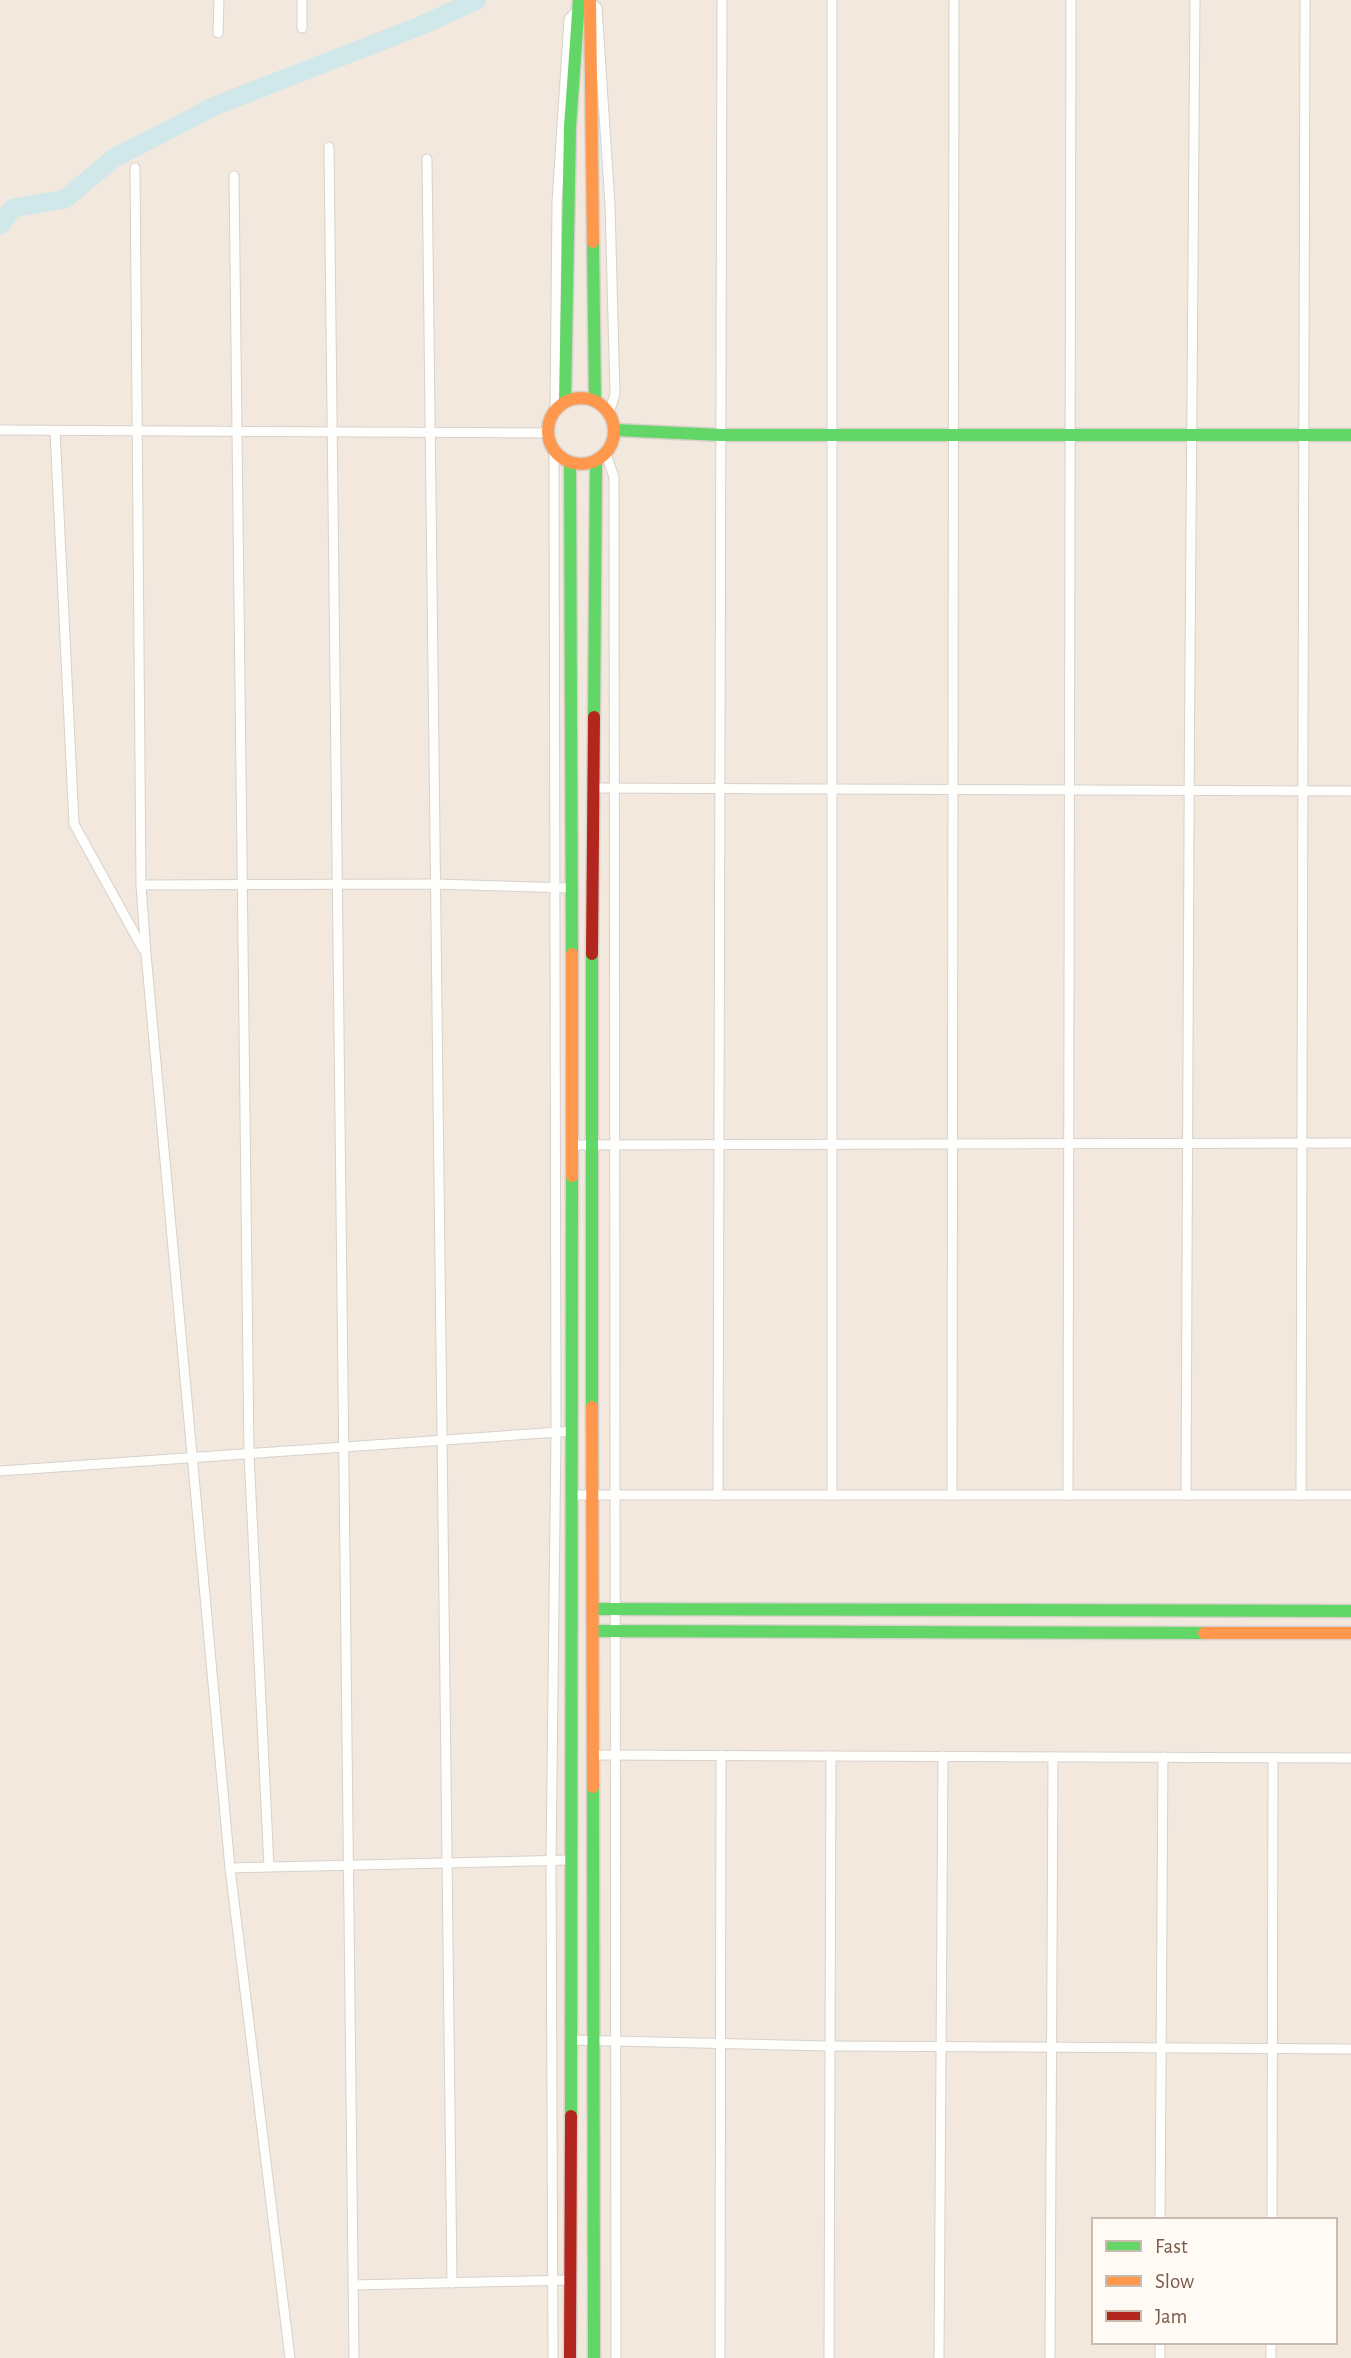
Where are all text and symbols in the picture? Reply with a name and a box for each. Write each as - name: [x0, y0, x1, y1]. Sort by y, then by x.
- legend: [1092, 2218, 1337, 2344]
- text: Fast: [1155, 2236, 1188, 2257]
- text: Slow: [1155, 2271, 1194, 2292]
- text: Jam: [1155, 2306, 1187, 2327]

